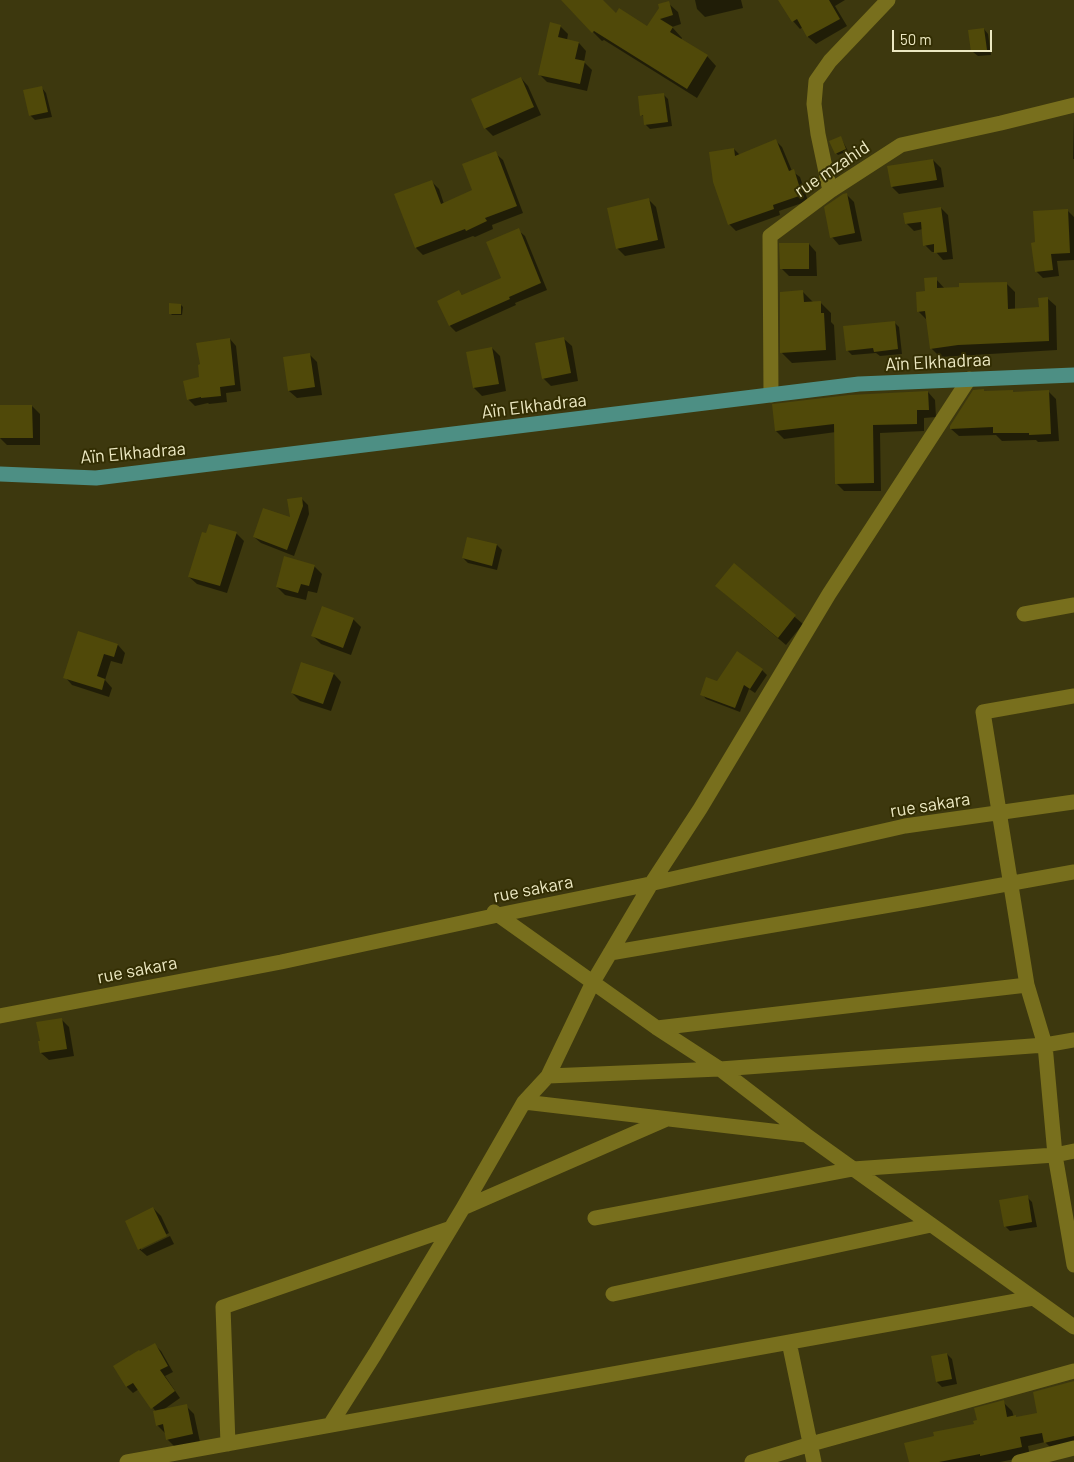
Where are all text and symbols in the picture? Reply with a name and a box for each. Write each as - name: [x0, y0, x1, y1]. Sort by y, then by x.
- scale bar: [894, 20, 994, 52]
- text: 50 m: [900, 30, 932, 48]
- street label: rue mzahid: [790, 136, 874, 202]
- street label: Aïn Elkhadraa: [885, 348, 991, 376]
- street label: Aïn Elkhadraa: [480, 389, 588, 423]
- street label: Aïn Elkhadraa: [79, 438, 187, 468]
- street label: rue sakara: [888, 788, 972, 822]
- street label: rue sakara: [491, 871, 575, 907]
- street label: rue sakara: [95, 952, 179, 988]

